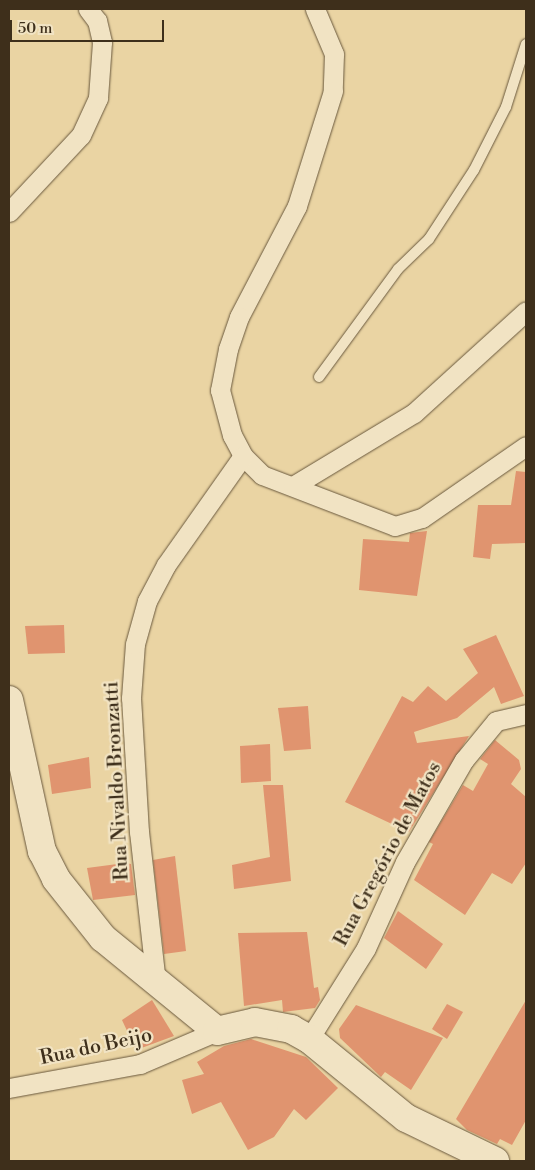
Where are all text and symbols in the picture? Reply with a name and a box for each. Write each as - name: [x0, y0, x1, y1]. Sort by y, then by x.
- scale bar: [12, 10, 166, 42]
- text: 50 m: [18, 19, 52, 38]
- street label: Rua Nivaldo Bronzatti: [100, 681, 134, 881]
- street label: Rua Gregório de Matos: [329, 758, 447, 950]
- street label: Rua do Beijo: [38, 1023, 154, 1071]

